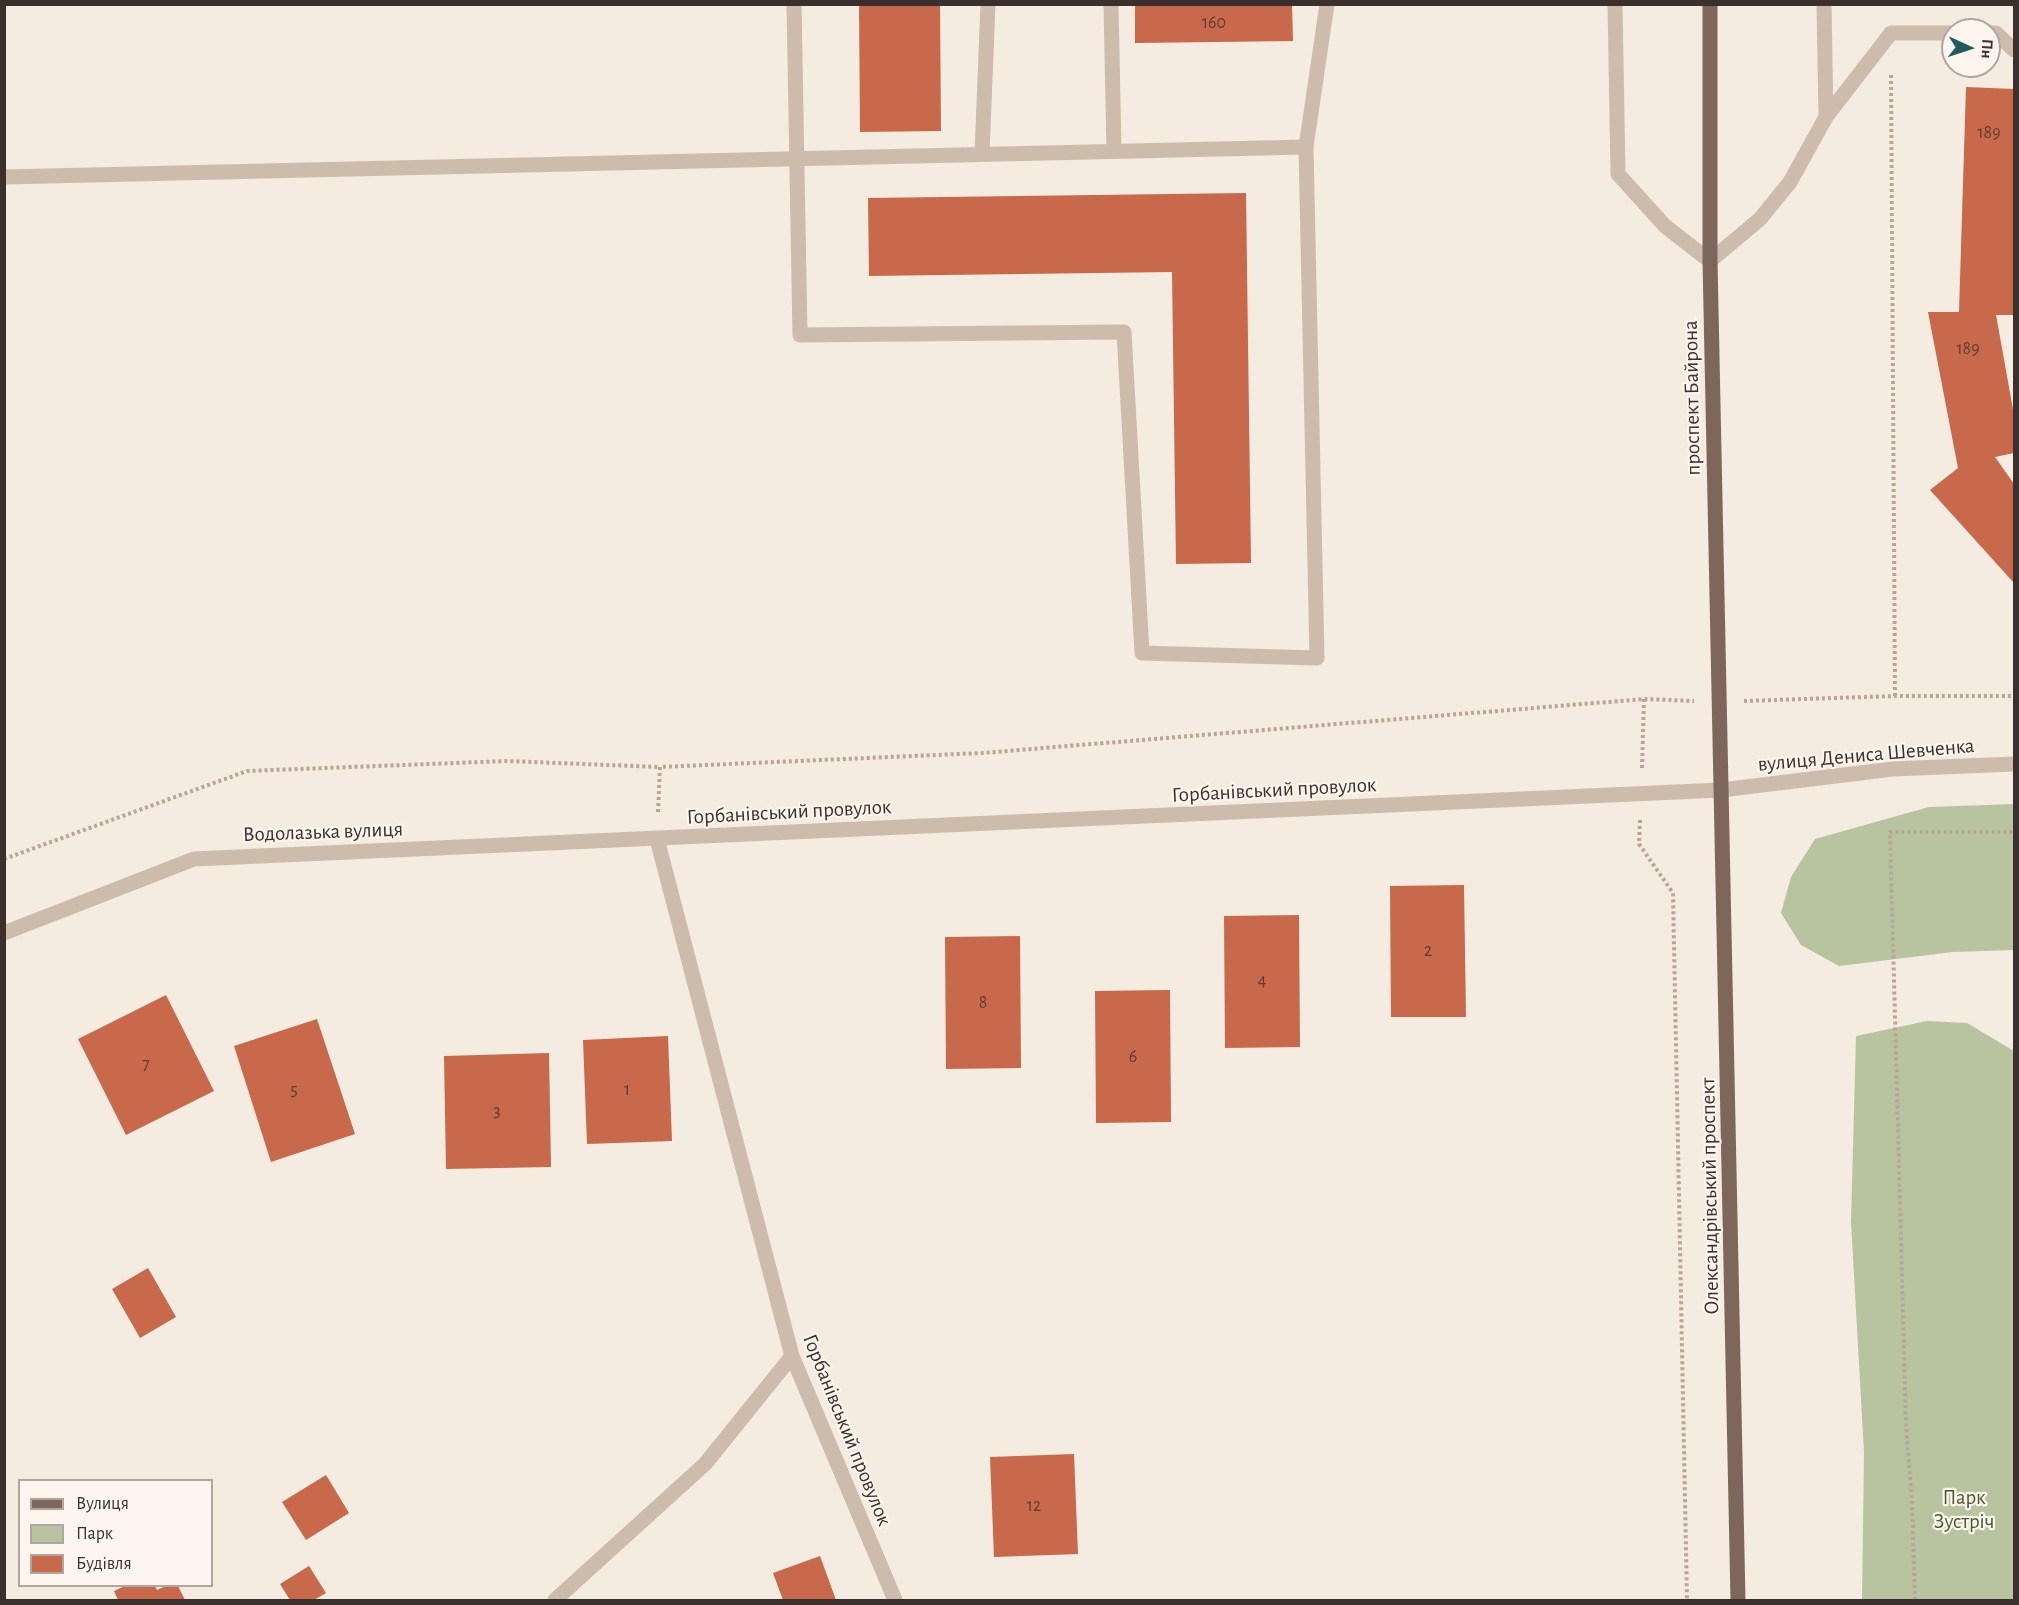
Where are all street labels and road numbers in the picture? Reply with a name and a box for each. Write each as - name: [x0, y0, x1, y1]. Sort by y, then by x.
- street label: проспект Байрона: [1678, 320, 1706, 476]
- street label: вулиця Дениса Шевченка: [1757, 733, 1975, 777]
- street label: Горбанівський провулок: [1171, 772, 1377, 808]
- street label: Горбанівський провулок: [686, 794, 892, 830]
- street label: Водолазька вулиця: [242, 817, 404, 847]
- street label: Олександрівський проспект: [1695, 1077, 1725, 1315]
- street label: Горбанівський провулок: [797, 1330, 897, 1530]

